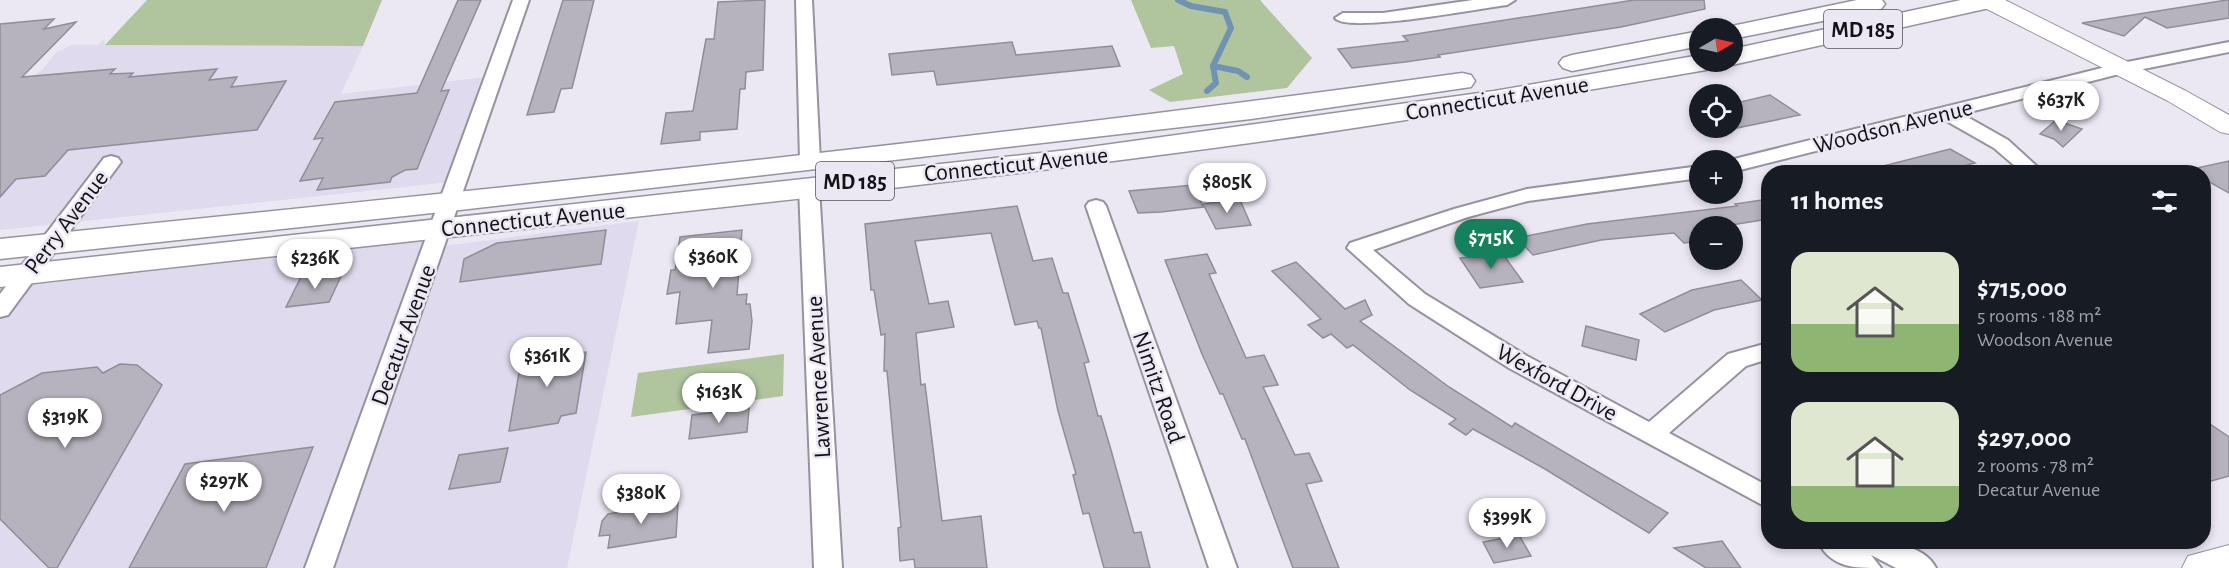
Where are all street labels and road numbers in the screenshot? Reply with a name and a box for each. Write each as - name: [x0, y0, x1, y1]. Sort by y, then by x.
- road number: MD 185: [1824, 10, 1902, 48]
- street label: Connecticut Avenue: [1404, 73, 1590, 125]
- street label: Woodson Avenue: [1811, 96, 1975, 158]
- street label: Connecticut Avenue: [923, 143, 1109, 187]
- road number: MD 185: [816, 162, 894, 200]
- street label: Perry Avenue: [20, 166, 113, 279]
- street label: Connecticut Avenue: [440, 198, 626, 242]
- street label: Decatur Avenue: [367, 262, 441, 409]
- street label: Lawrence Avenue: [803, 295, 835, 459]
- street label: Nimitz Road: [1128, 328, 1188, 446]
- street label: Wexford Drive: [1492, 340, 1621, 426]

